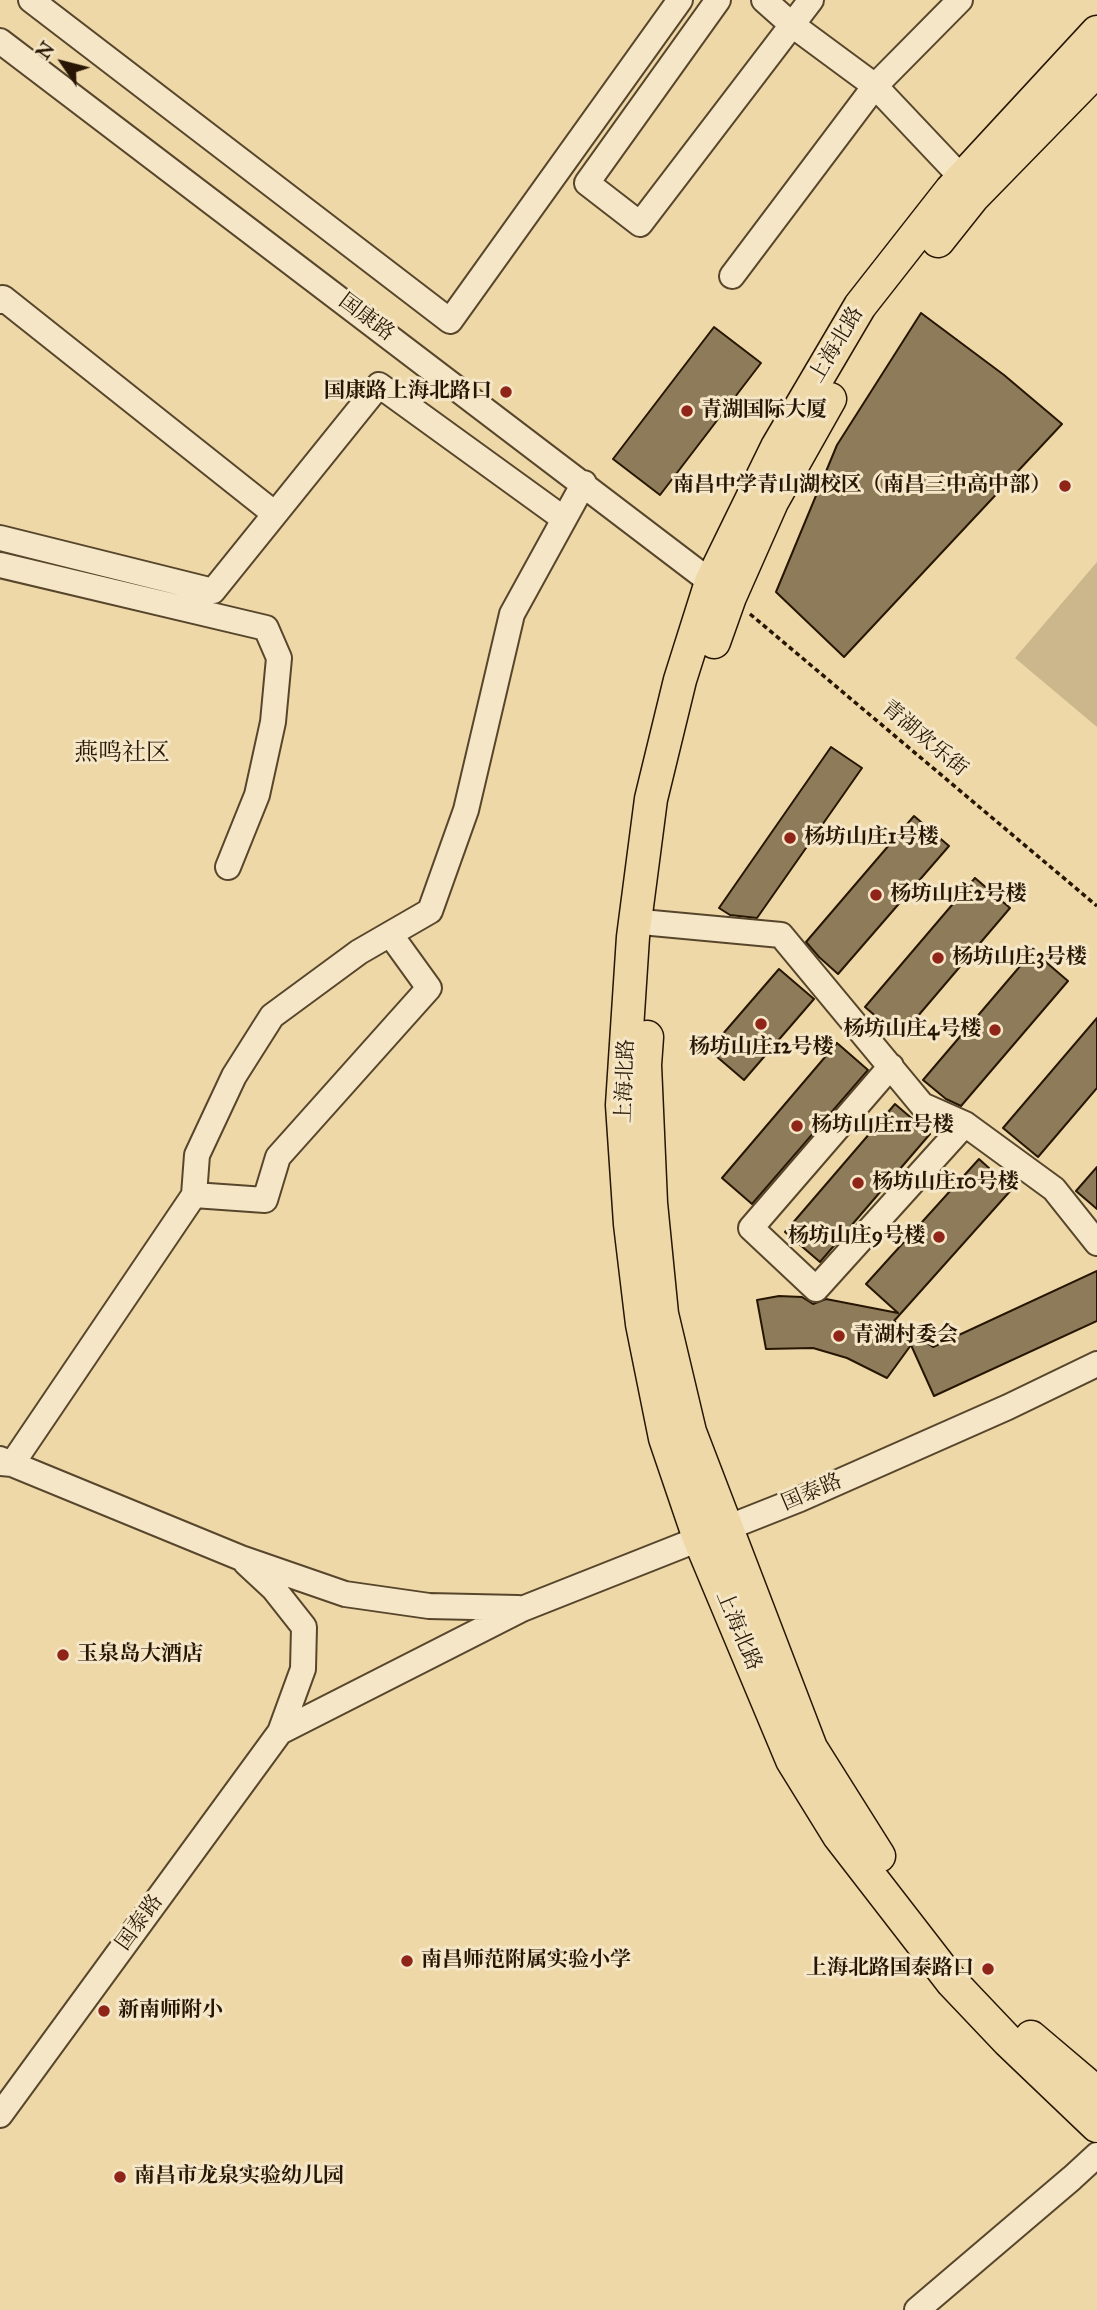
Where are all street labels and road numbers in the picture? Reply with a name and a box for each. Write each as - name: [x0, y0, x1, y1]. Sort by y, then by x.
- street label: 国康路: [333, 289, 399, 347]
- street label: 上海北路: [805, 303, 869, 387]
- street label: 青湖欢乐街: [876, 696, 972, 782]
- street label: 上海北路: [612, 1039, 640, 1123]
- street label: 国泰路: [778, 1469, 846, 1517]
- street label: 上海北路: [710, 1587, 766, 1675]
- street label: 国泰路: [111, 1890, 169, 1956]

